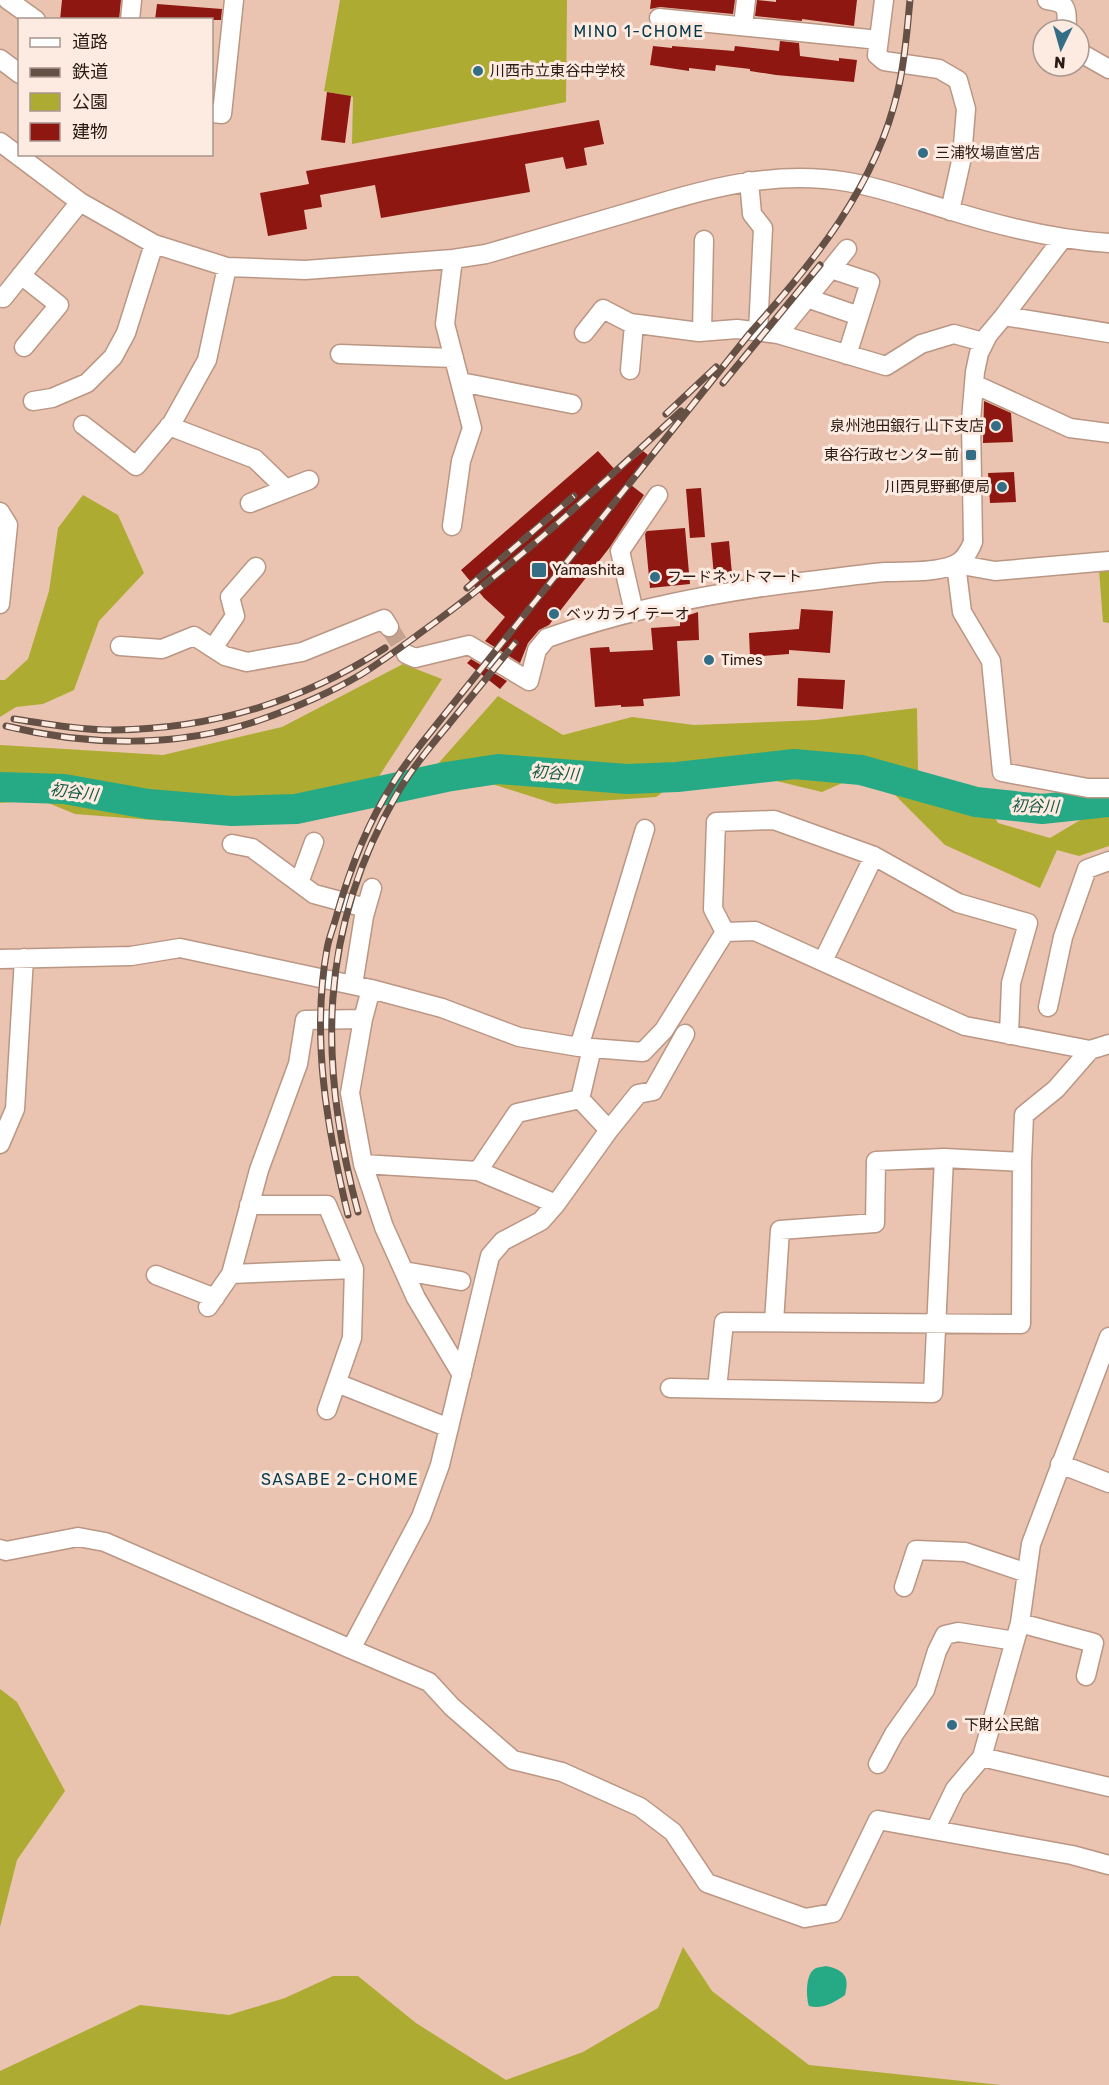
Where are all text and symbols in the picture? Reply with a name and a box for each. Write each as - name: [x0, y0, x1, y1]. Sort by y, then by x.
- legend: [18, 18, 213, 156]
- north arrow: [1031, 18, 1091, 78]
- district label: MINO 1-CHOME: [574, 22, 704, 41]
- text: 道路: [72, 31, 108, 53]
- text: N: [1053, 52, 1066, 72]
- text: 鉄道: [72, 61, 108, 83]
- place label: 川西市立東谷中学校: [490, 62, 625, 80]
- marker: 川西市立東谷中学校: [471, 64, 485, 78]
- text: 公園: [72, 91, 108, 113]
- text: 建物: [72, 121, 108, 143]
- place label: 三浦牧場直営店: [935, 144, 1040, 162]
- marker: 三浦牧場直営店: [916, 146, 930, 160]
- place label: 泉州池田銀行 山下支店: [830, 417, 984, 435]
- marker: 泉州池田銀行 山下支店: [989, 419, 1003, 433]
- place label: 東谷行政センター前: [824, 446, 959, 464]
- marker: 東谷行政センター前: [964, 448, 978, 462]
- place label: 川西見野郵便局: [885, 478, 990, 496]
- marker: 川西見野郵便局: [995, 480, 1009, 494]
- marker: Yamashita: [530, 561, 548, 579]
- place label: Yamashita: [552, 561, 625, 579]
- place label: フードネットマート: [667, 568, 802, 586]
- marker: フードネットマート: [648, 570, 662, 584]
- place label: ベッカライ テーオ: [566, 605, 690, 623]
- marker: ベッカライ テーオ: [547, 607, 561, 621]
- place label: Times: [721, 651, 763, 669]
- marker: Times: [702, 653, 716, 667]
- water label: 初谷川: [530, 762, 582, 784]
- water label: 初谷川: [49, 780, 101, 805]
- water label: 初谷川: [1011, 796, 1061, 816]
- district label: SASABE 2-CHOME: [261, 1470, 419, 1489]
- place label: 下財公民館: [964, 1716, 1039, 1734]
- marker: 下財公民館: [945, 1718, 959, 1732]

